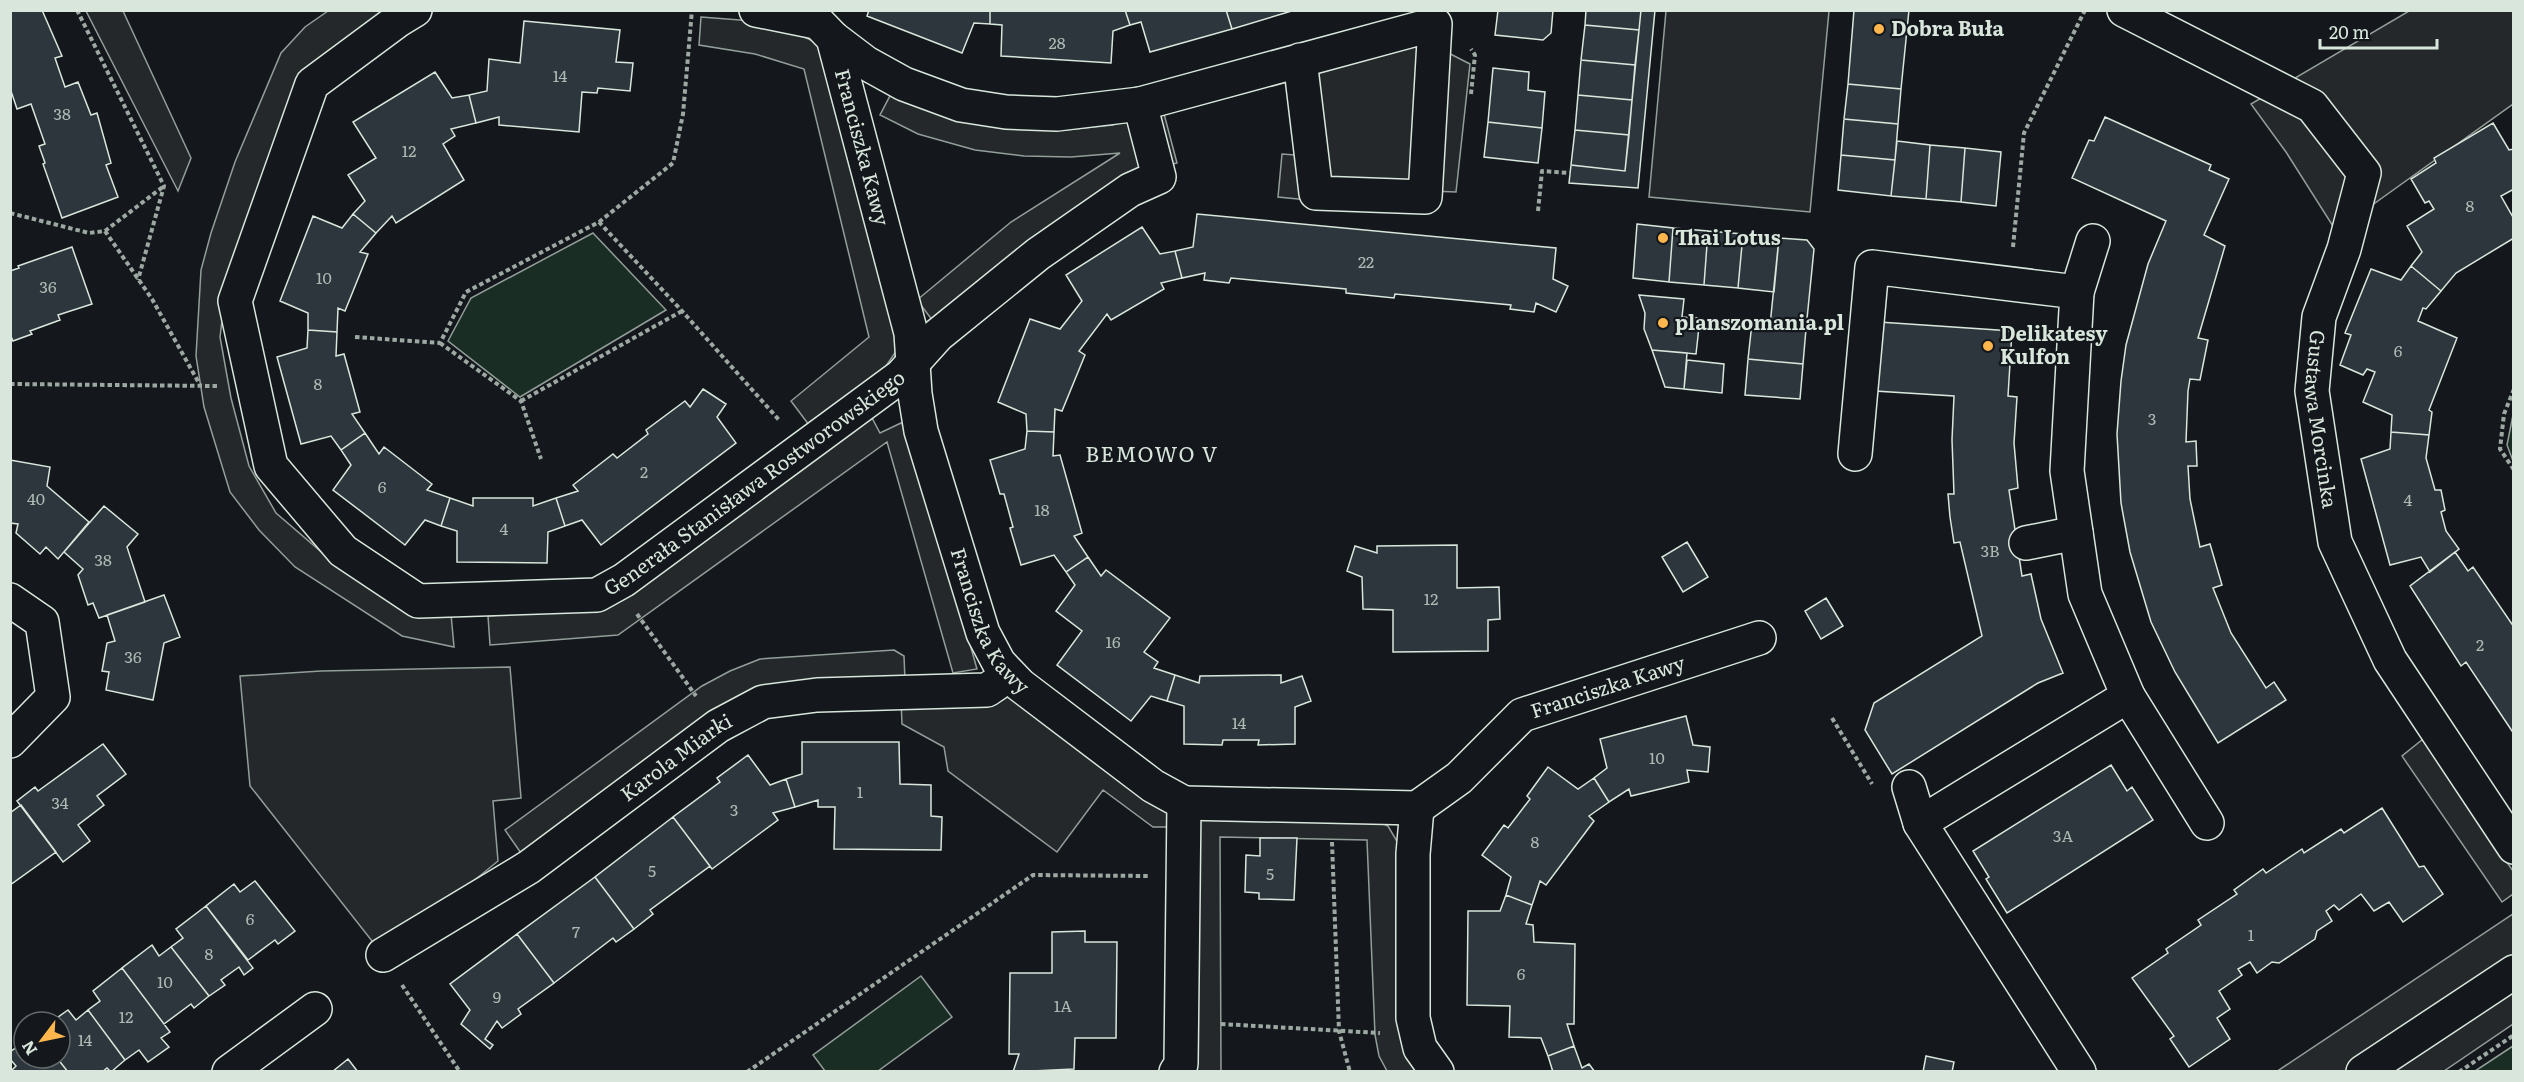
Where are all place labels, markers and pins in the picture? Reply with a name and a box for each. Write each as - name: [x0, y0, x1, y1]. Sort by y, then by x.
- place label: Dobra Buła: [1891, 12, 2004, 42]
- marker: Dobra Buła: [1872, 22, 1886, 36]
- place label: Thai Lotus: [1675, 221, 1781, 251]
- marker: Thai Lotus: [1656, 231, 1670, 245]
- place label: planszomania.pl: [1675, 306, 1844, 336]
- marker: planszomania.pl: [1656, 316, 1670, 330]
- place label: Delikatesy Kulfon: [2000, 317, 2108, 370]
- marker: Delikatesy Kulfon: [1981, 339, 1995, 353]

